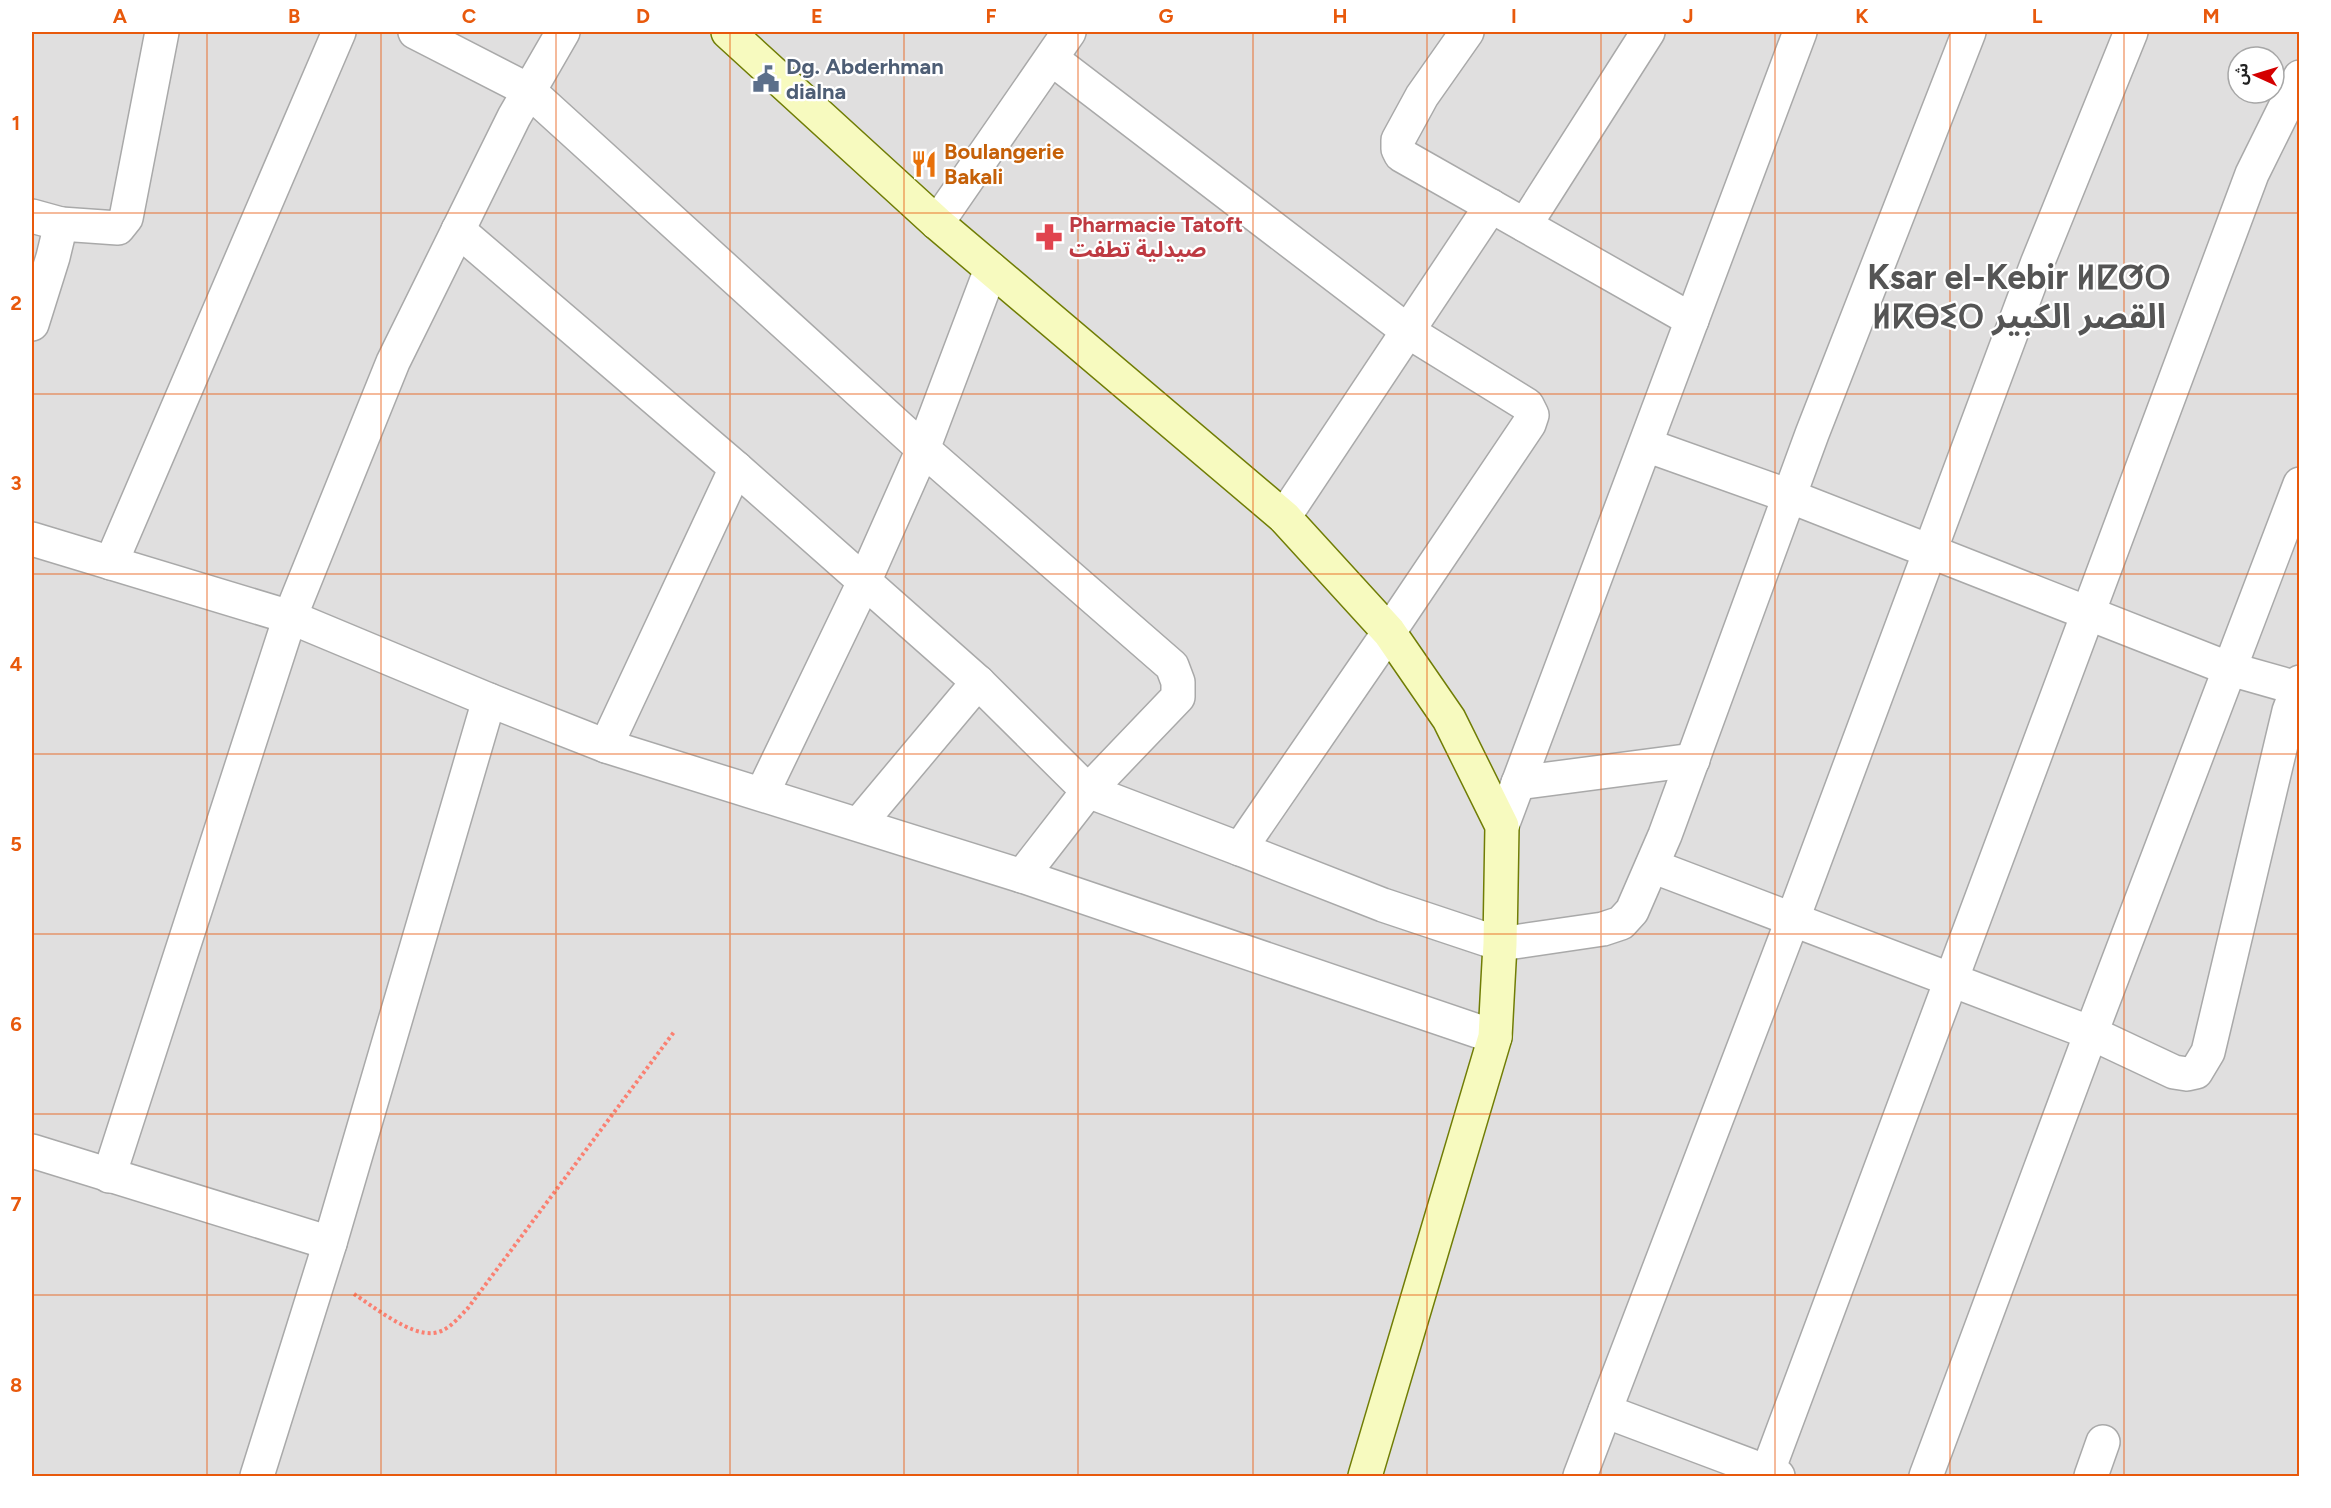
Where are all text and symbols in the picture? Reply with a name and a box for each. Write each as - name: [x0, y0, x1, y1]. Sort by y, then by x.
- text: A: [113, 4, 128, 28]
- text: B: [288, 4, 300, 28]
- text: C: [462, 4, 476, 28]
- text: D: [636, 4, 650, 28]
- text: E: [811, 4, 823, 28]
- text: F: [985, 4, 997, 28]
- text: G: [1159, 4, 1174, 28]
- text: H: [1333, 4, 1348, 28]
- text: I: [1511, 4, 1517, 28]
- text: J: [1682, 4, 1694, 28]
- text: K: [1855, 4, 1869, 28]
- text: L: [2032, 4, 2043, 28]
- text: M: [2202, 4, 2220, 28]
- north arrow: [2226, 45, 2286, 105]
- place label: Dg. Abderhman dialna: [786, 53, 944, 105]
- text: ش: [2231, 62, 2252, 86]
- public building icon: Dg. Abderhman dialna: [751, 64, 781, 94]
- text: 1: [12, 111, 20, 135]
- place label: Boulangerie Bakali: [944, 138, 1064, 190]
- restaurant icon: Boulangerie Bakali: [909, 149, 939, 179]
- place label: Pharmacie Tatoft صيدلية تطفت: [1069, 211, 1243, 263]
- pharmacy icon: Pharmacie Tatoft صيدلية تطفت: [1034, 222, 1064, 252]
- district label: Ksar el-Kebir ⵍⵇⵚⵔ ⵍⴽⴱⵉⵔ القصر الكبير: [1867, 257, 2171, 337]
- text: 2: [10, 291, 22, 315]
- text: 3: [10, 471, 22, 495]
- text: 4: [10, 652, 23, 676]
- text: 5: [10, 832, 22, 856]
- text: 6: [10, 1012, 22, 1036]
- text: 7: [10, 1192, 22, 1216]
- text: 8: [10, 1373, 22, 1397]

